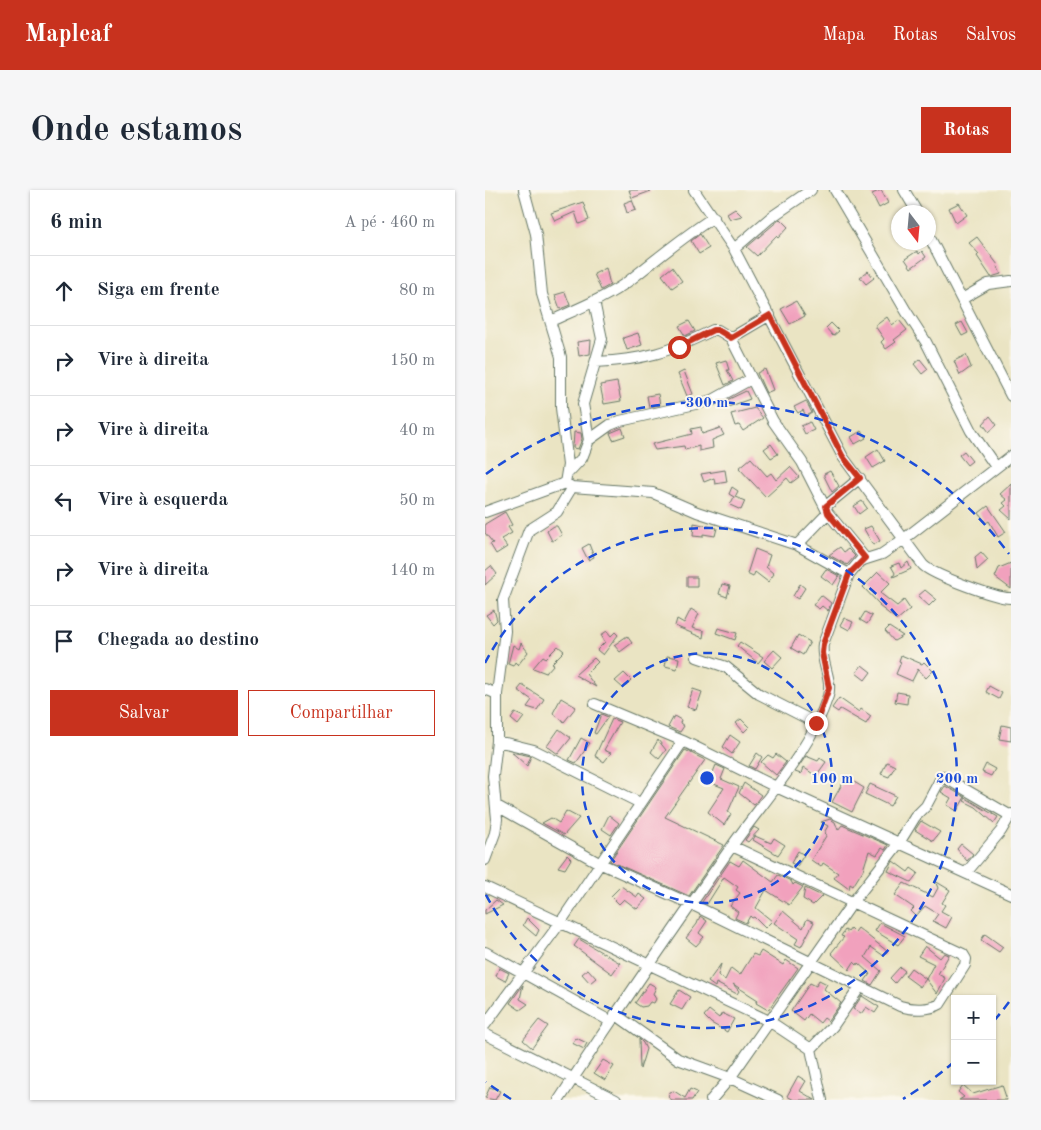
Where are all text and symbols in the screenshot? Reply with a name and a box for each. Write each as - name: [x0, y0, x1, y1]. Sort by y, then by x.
- text: Mapleaf: [25, 23, 111, 47]
- text: Mapa: [823, 26, 865, 44]
- text: Rotas: [893, 26, 938, 44]
- text: Salvos: [966, 26, 1016, 44]
- button: Rotas: [921, 107, 1011, 153]
- text: Onde estamos: [30, 113, 242, 148]
- north arrow: [891, 205, 936, 250]
- text: 6 min: [50, 212, 103, 233]
- text: A pé · 460 m: [344, 215, 435, 231]
- icon: ahead: [50, 277, 78, 305]
- text: Siga em frente: [97, 281, 220, 300]
- text: 80 m: [399, 283, 435, 299]
- route start: [668, 336, 691, 359]
- icon: right: [50, 347, 78, 375]
- text: Vire à direita: [97, 351, 209, 370]
- text: 150 m: [390, 353, 435, 369]
- text: 300 m: [686, 396, 728, 411]
- icon: right: [50, 417, 78, 445]
- text: Vire à direita: [97, 421, 209, 440]
- text: 40 m: [399, 423, 435, 439]
- icon: left: [50, 487, 78, 515]
- text: Vire à esquerda: [97, 491, 228, 510]
- text: 50 m: [399, 493, 435, 509]
- icon: right: [50, 557, 78, 585]
- text: Vire à direita: [97, 561, 209, 580]
- text: 140 m: [390, 563, 435, 579]
- icon: arrive: [50, 627, 78, 655]
- text: Chegada ao destino: [97, 631, 259, 650]
- button: Salvar: [50, 690, 238, 736]
- button: Compartilhar: [248, 690, 435, 736]
- route end: [805, 712, 828, 735]
- centre of rings: [698, 769, 716, 787]
- text: 100 m: [811, 772, 853, 787]
- text: 200 m: [936, 772, 978, 787]
- map controls: [951, 995, 996, 1085]
- button: +: [951, 995, 996, 1040]
- button: −: [951, 1040, 996, 1085]

